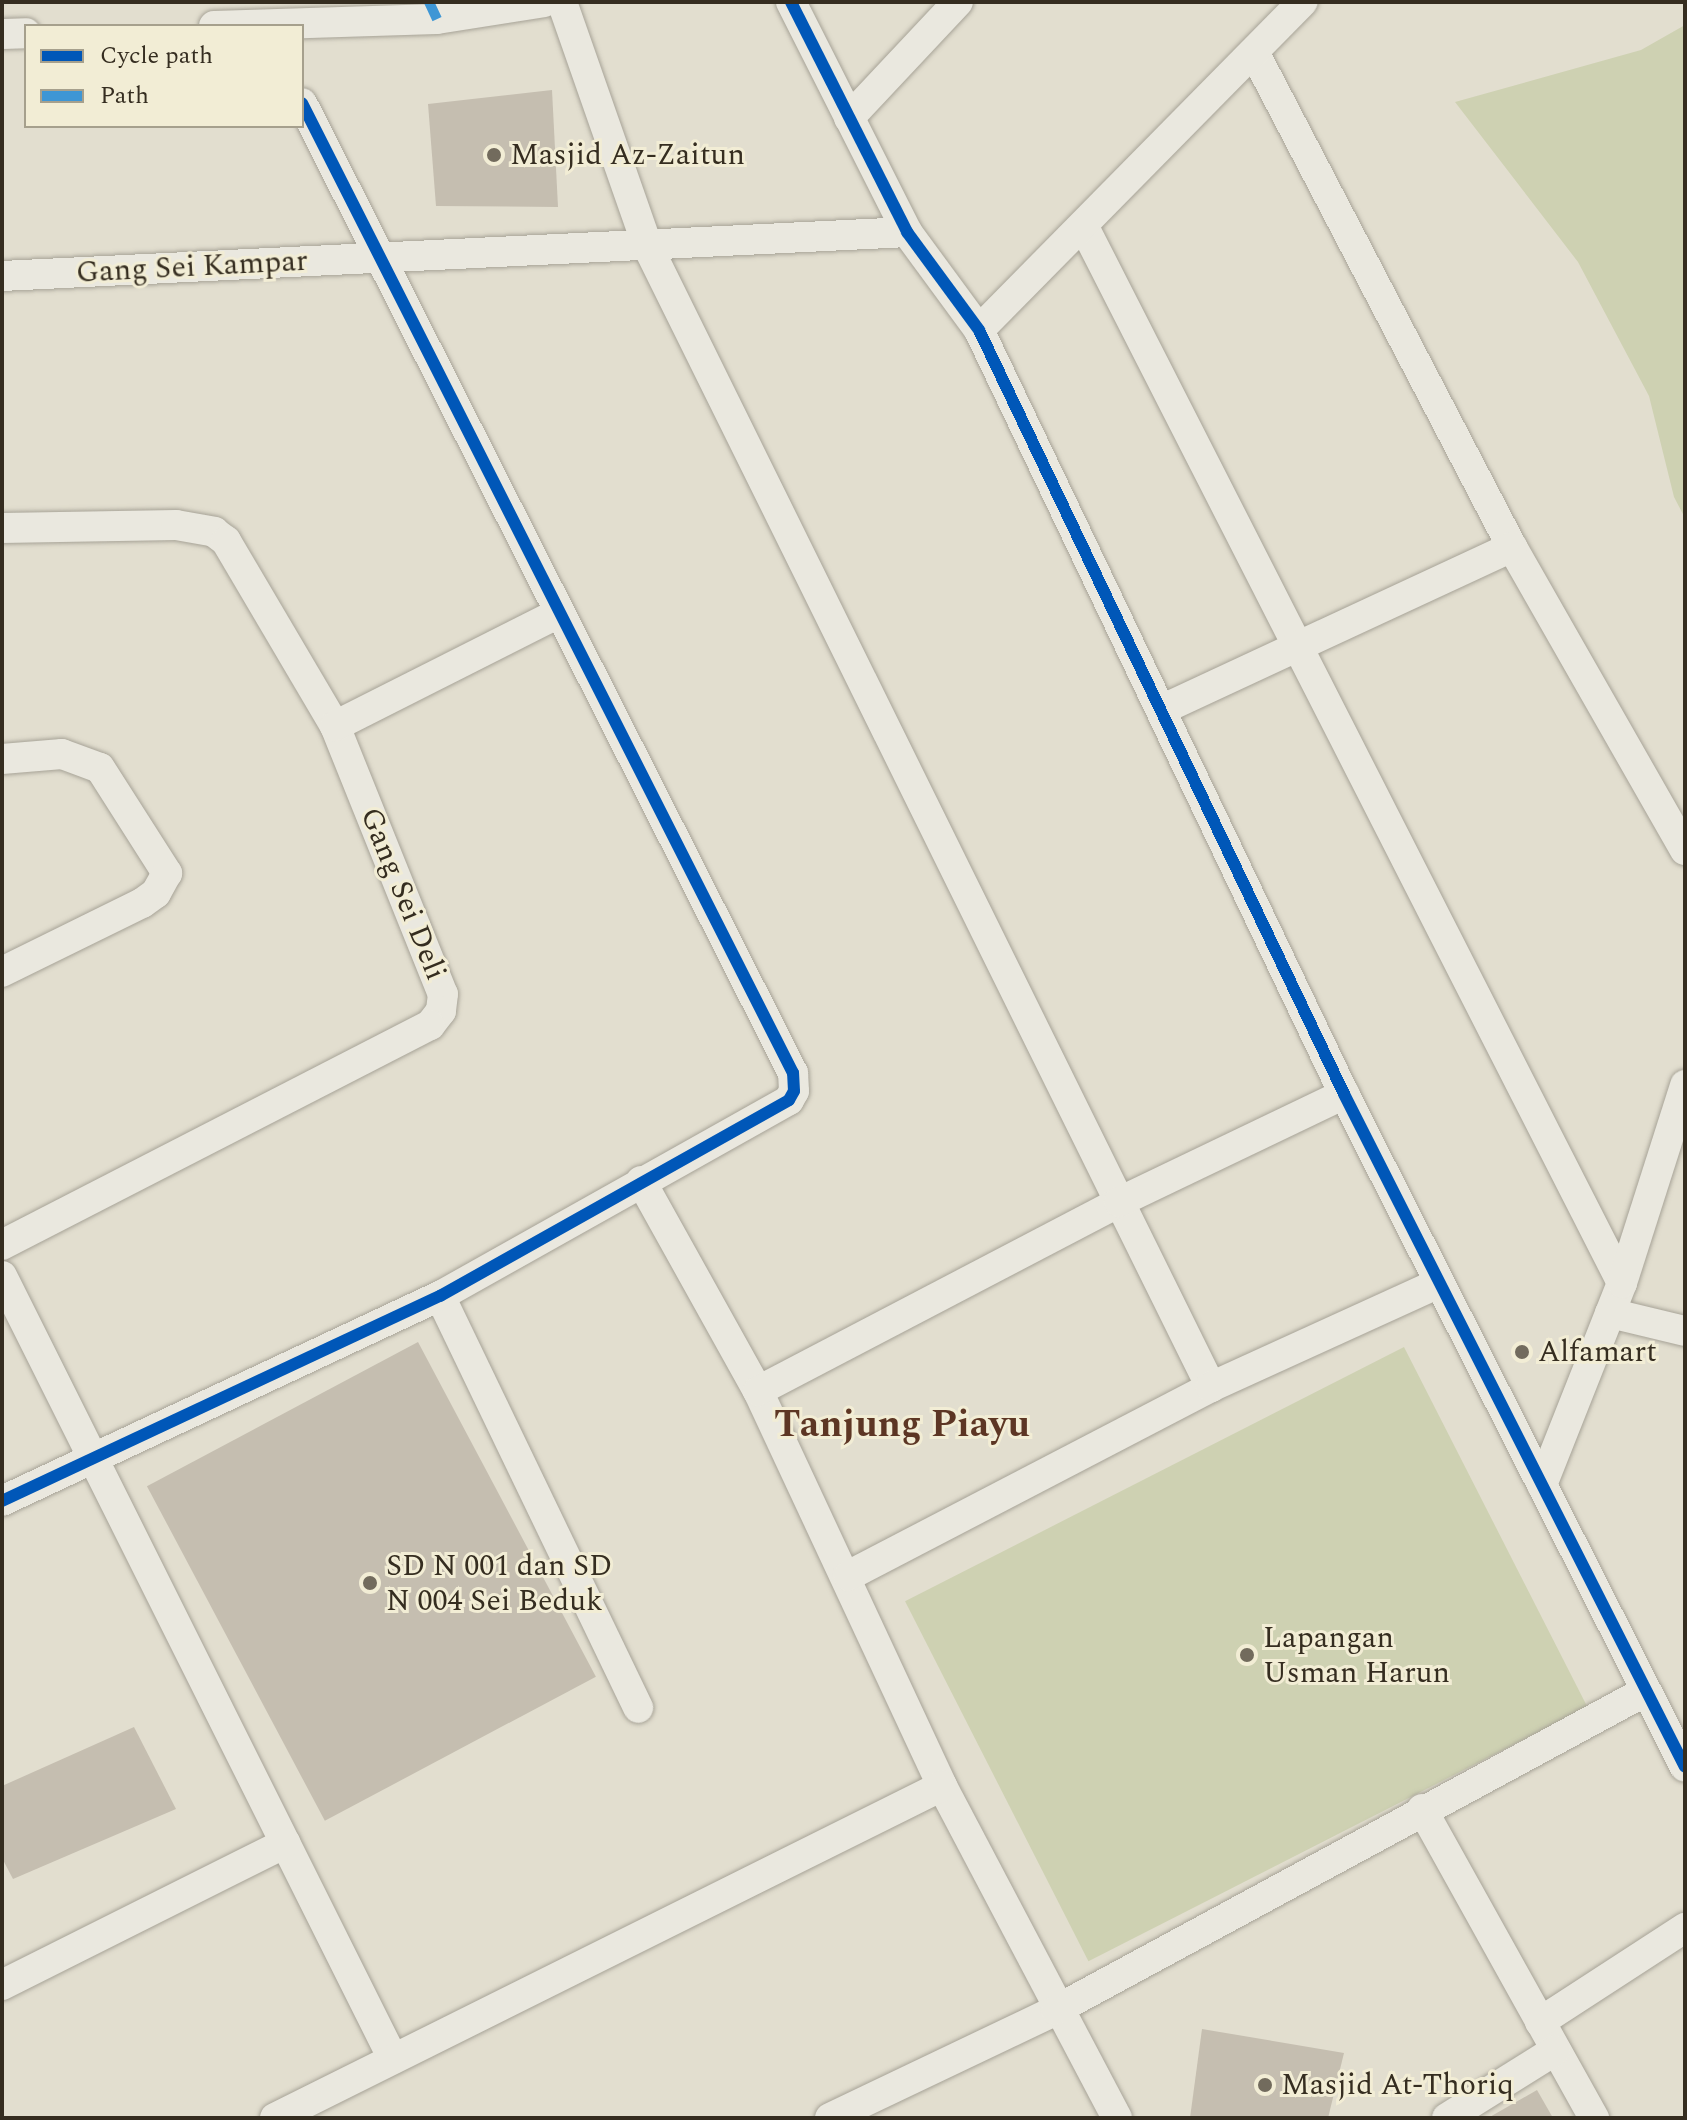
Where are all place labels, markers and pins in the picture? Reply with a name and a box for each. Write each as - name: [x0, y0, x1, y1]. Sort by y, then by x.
- place label: Masjid Az-Zaitun: [510, 137, 745, 173]
- marker: Masjid Az-Zaitun: [485, 146, 503, 164]
- place label: Alfamart: [1538, 1334, 1657, 1370]
- marker: Alfamart: [1513, 1343, 1531, 1361]
- place label: SD N 001 dan SD N 004 Sei Beduk: [386, 1548, 612, 1618]
- marker: SD N 001 dan SD N 004 Sei Beduk: [361, 1574, 379, 1592]
- place label: Lapangan Usman Harun: [1263, 1620, 1450, 1690]
- marker: Lapangan Usman Harun: [1238, 1646, 1256, 1664]
- place label: Masjid At-Thoriq: [1281, 2067, 1514, 2103]
- marker: Masjid At-Thoriq: [1256, 2076, 1274, 2094]

